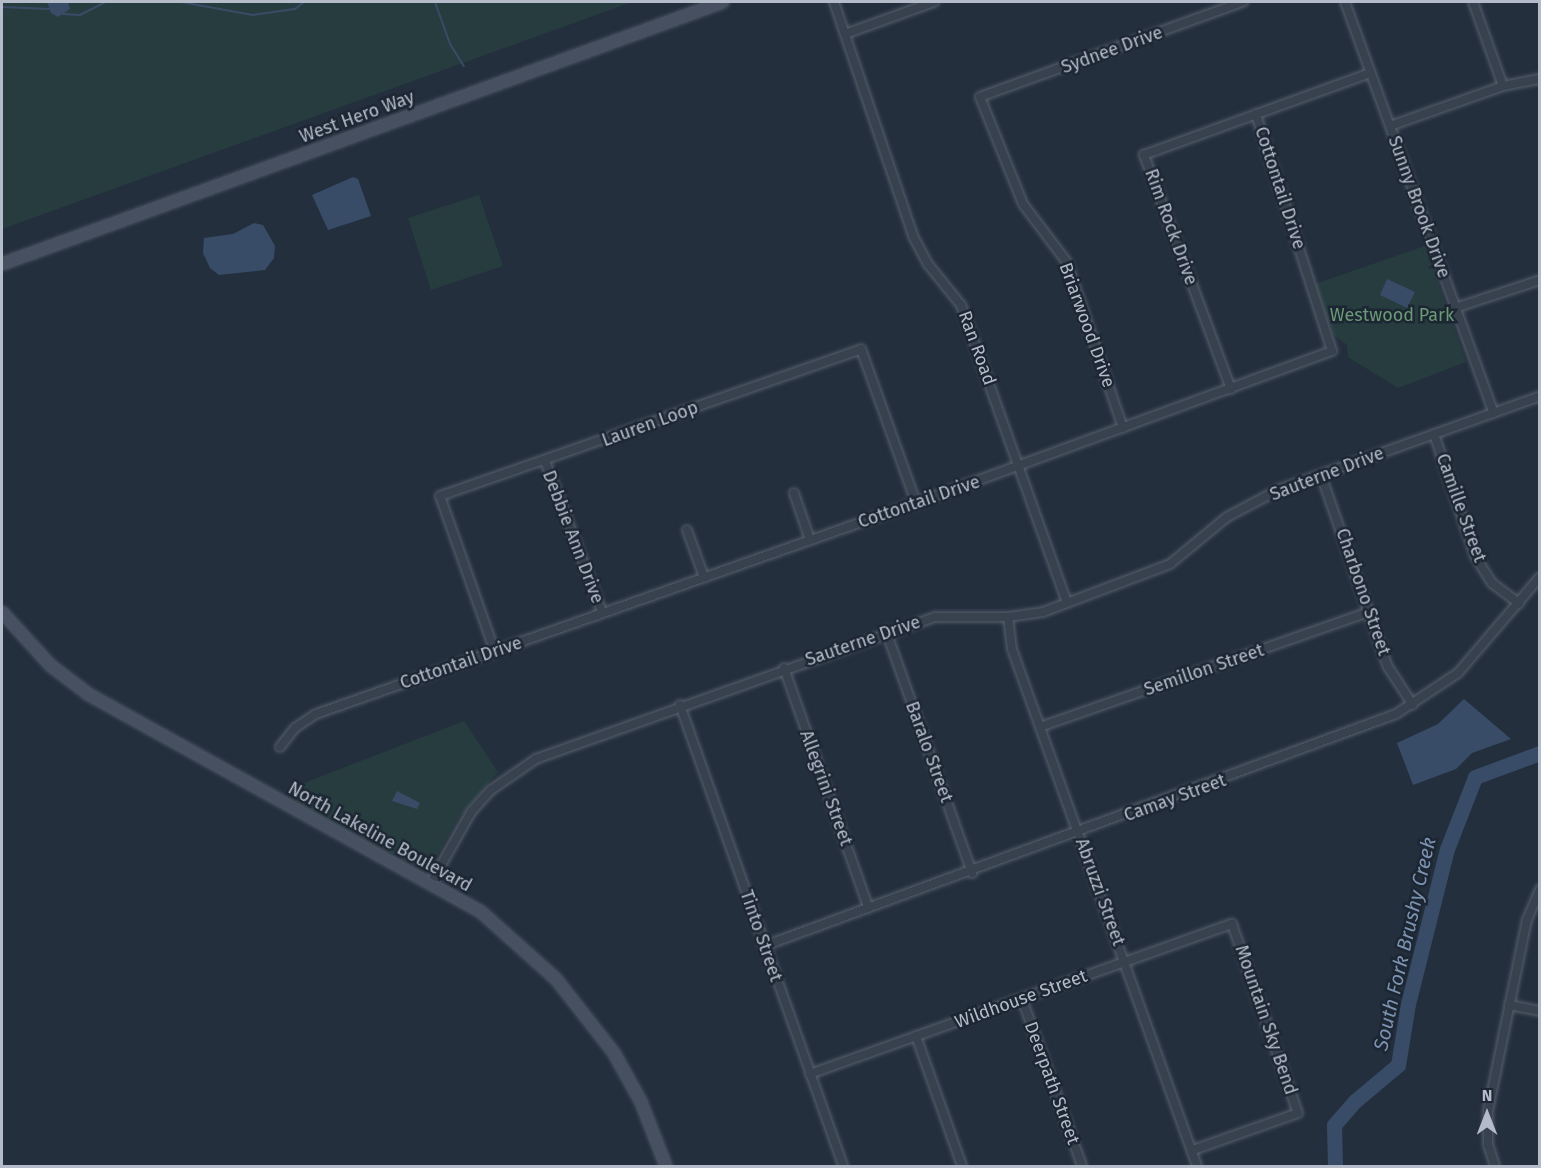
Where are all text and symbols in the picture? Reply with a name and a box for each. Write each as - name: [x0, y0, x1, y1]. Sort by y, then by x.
- street label: Sydnee Drive: [1058, 22, 1166, 78]
- street label: West Hero Way: [297, 86, 417, 148]
- street label: Cottontail Drive: [1250, 124, 1310, 252]
- street label: Sunny Brook Drive: [1383, 133, 1455, 281]
- street label: Rim Rock Drive: [1140, 166, 1202, 288]
- street label: Briarwood Drive: [1054, 260, 1120, 390]
- park label: Westwood Park: [1330, 304, 1454, 326]
- street label: Ran Road: [954, 308, 1000, 388]
- street label: Lauren Loop: [599, 397, 701, 451]
- street label: Sauterne Drive: [1267, 442, 1387, 506]
- street label: Camille Street: [1431, 451, 1491, 565]
- street label: Debbie Ann Drive: [538, 467, 608, 607]
- street label: Cottontail Drive: [855, 471, 983, 533]
- street label: Charbono Street: [1331, 526, 1395, 658]
- street label: Sauterne Drive: [803, 611, 923, 671]
- street label: Cottontail Drive: [397, 632, 525, 694]
- street label: Semillon Street: [1141, 639, 1267, 701]
- street label: Baralo Street: [901, 699, 957, 805]
- street label: Allegrini Street: [795, 727, 857, 849]
- street label: Camay Street: [1121, 770, 1229, 826]
- street label: North Lakeline Boulevard: [284, 777, 476, 897]
- street label: Abruzzi Street: [1071, 835, 1129, 949]
- water label: South Fork Brushy Creek: [1369, 835, 1441, 1053]
- street label: Tinto Street: [735, 887, 787, 985]
- street label: Mountain Sky Bend: [1230, 942, 1302, 1098]
- street label: Wildhouse Street: [952, 965, 1090, 1033]
- street label: Deerpath Street: [1020, 1019, 1084, 1147]
- north arrow: [1457, 1084, 1517, 1144]
- text: N: [1482, 1086, 1492, 1105]

